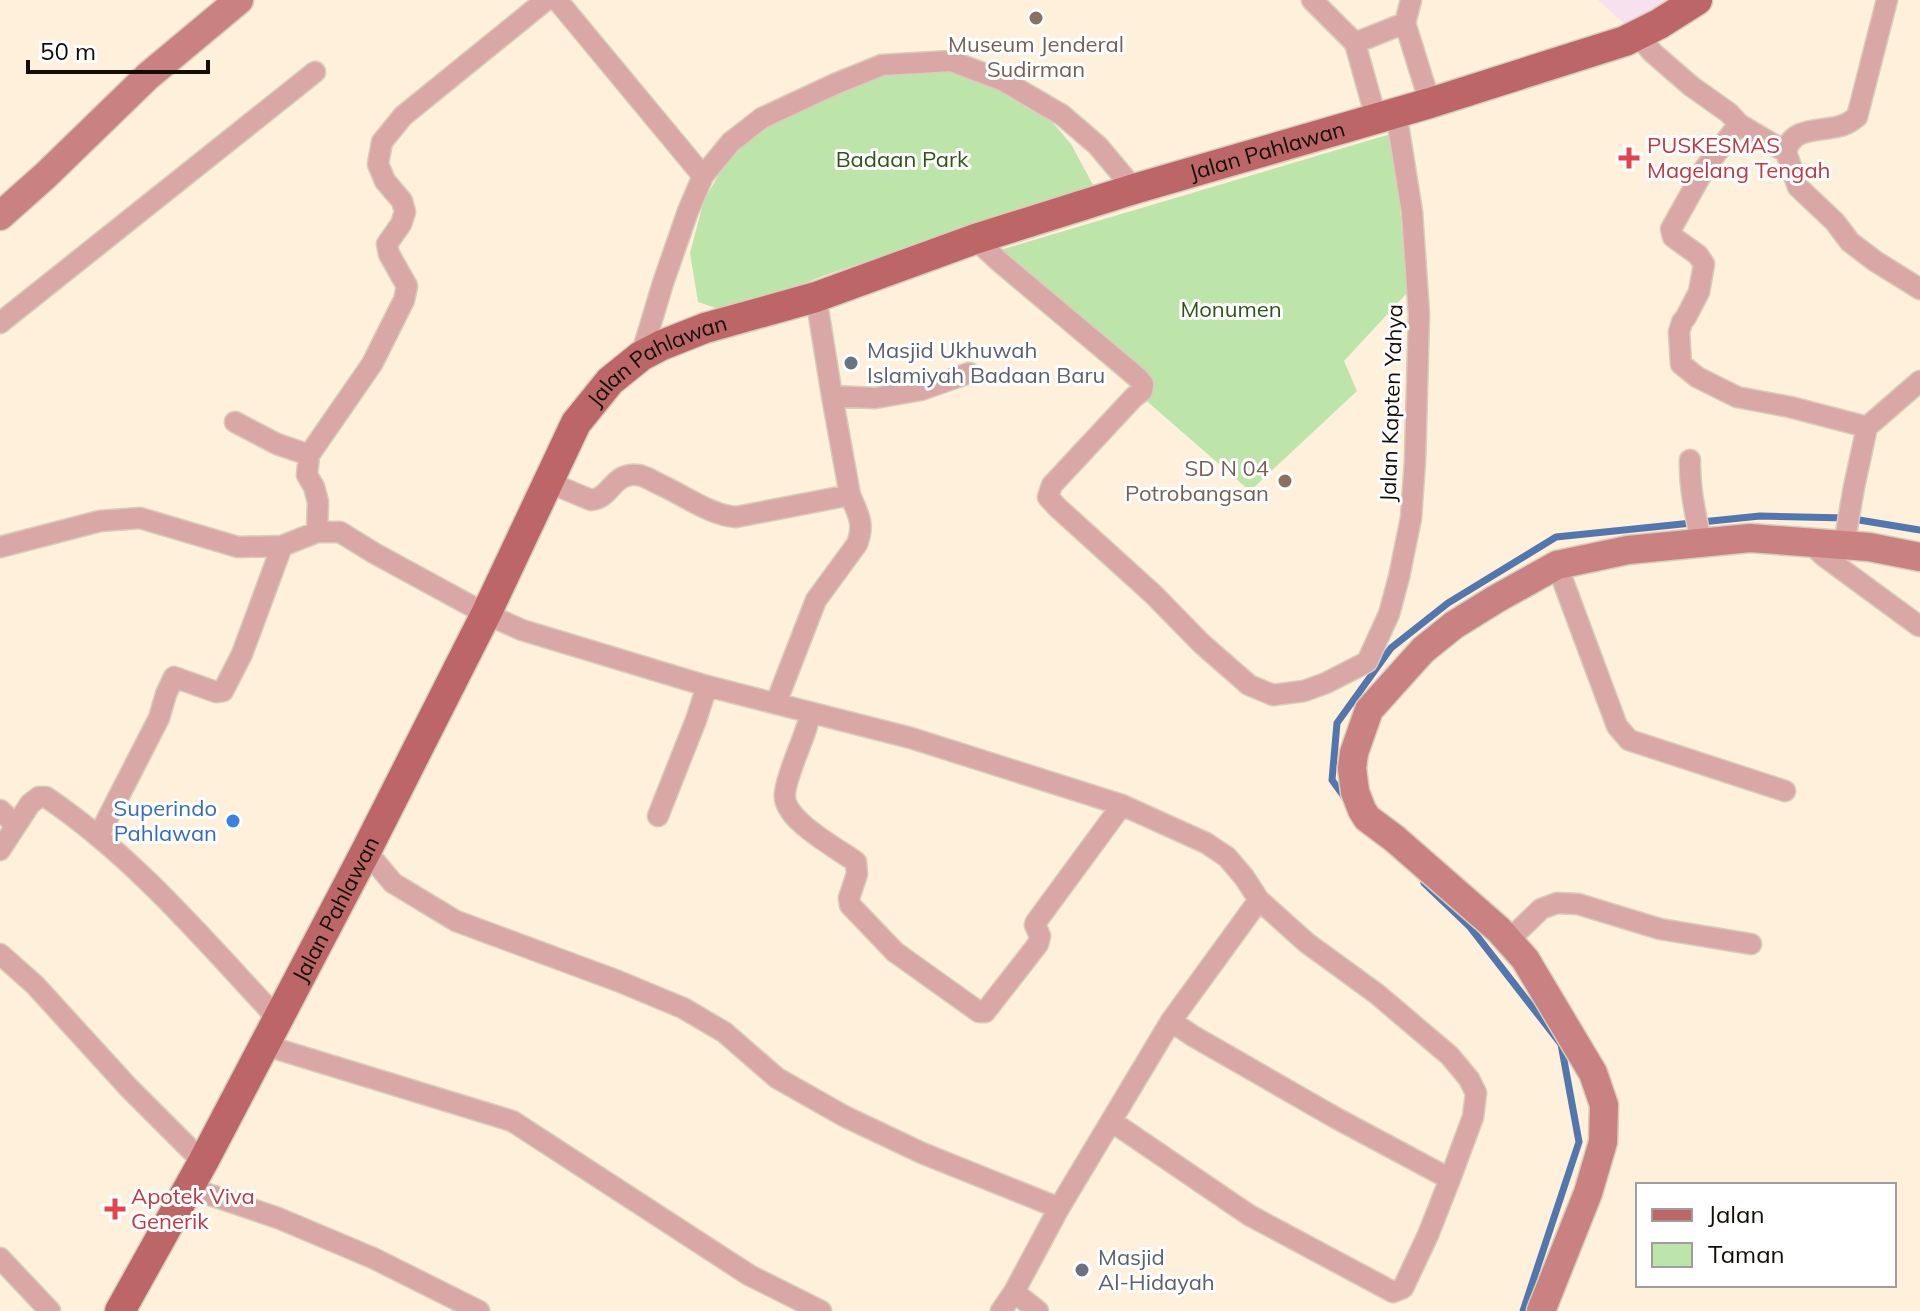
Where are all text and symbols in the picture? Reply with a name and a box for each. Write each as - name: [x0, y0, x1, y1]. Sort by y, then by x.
- marker: Museum Jenderal Sudirman: [1027, 9, 1045, 27]
- scale bar: [28, 24, 208, 74]
- place label: Museum Jenderal Sudirman: [948, 30, 1124, 83]
- text: 50 m: [40, 36, 96, 66]
- street label: Jalan Pahlawan: [1186, 114, 1348, 186]
- place label: PUSKESMAS Magelang Tengah: [1647, 131, 1830, 184]
- park label: Badaan Park: [836, 145, 969, 173]
- marker: PUSKESMAS Magelang Tengah: [1618, 147, 1640, 169]
- park label: Monumen: [1180, 295, 1282, 323]
- street label: Jalan Kapten Yahya: [1374, 303, 1408, 503]
- street label: Jalan Pahlawan: [581, 309, 730, 412]
- place label: Masjid Ukhuwah Islamiyah Badaan Baru: [867, 336, 1105, 389]
- marker: Masjid Ukhuwah Islamiyah Badaan Baru: [842, 354, 860, 372]
- place label: SD N 04 Potrobangsan: [1125, 454, 1269, 507]
- marker: SD N 04 Potrobangsan: [1276, 472, 1294, 490]
- place label: Superindo Pahlawan: [114, 794, 217, 847]
- marker: Superindo Pahlawan: [224, 812, 242, 830]
- street label: Jalan Pahlawan: [286, 832, 385, 987]
- place label: Apotek Viva Generik: [131, 1182, 255, 1235]
- legend: [1636, 1183, 1896, 1287]
- text: Jalan: [1708, 1199, 1764, 1229]
- marker: Apotek Viva Generik: [106, 1200, 124, 1218]
- text: Taman: [1708, 1239, 1785, 1269]
- place label: Masjid Al-Hidayah: [1098, 1243, 1215, 1296]
- marker: Masjid Al-Hidayah: [1073, 1261, 1091, 1279]

